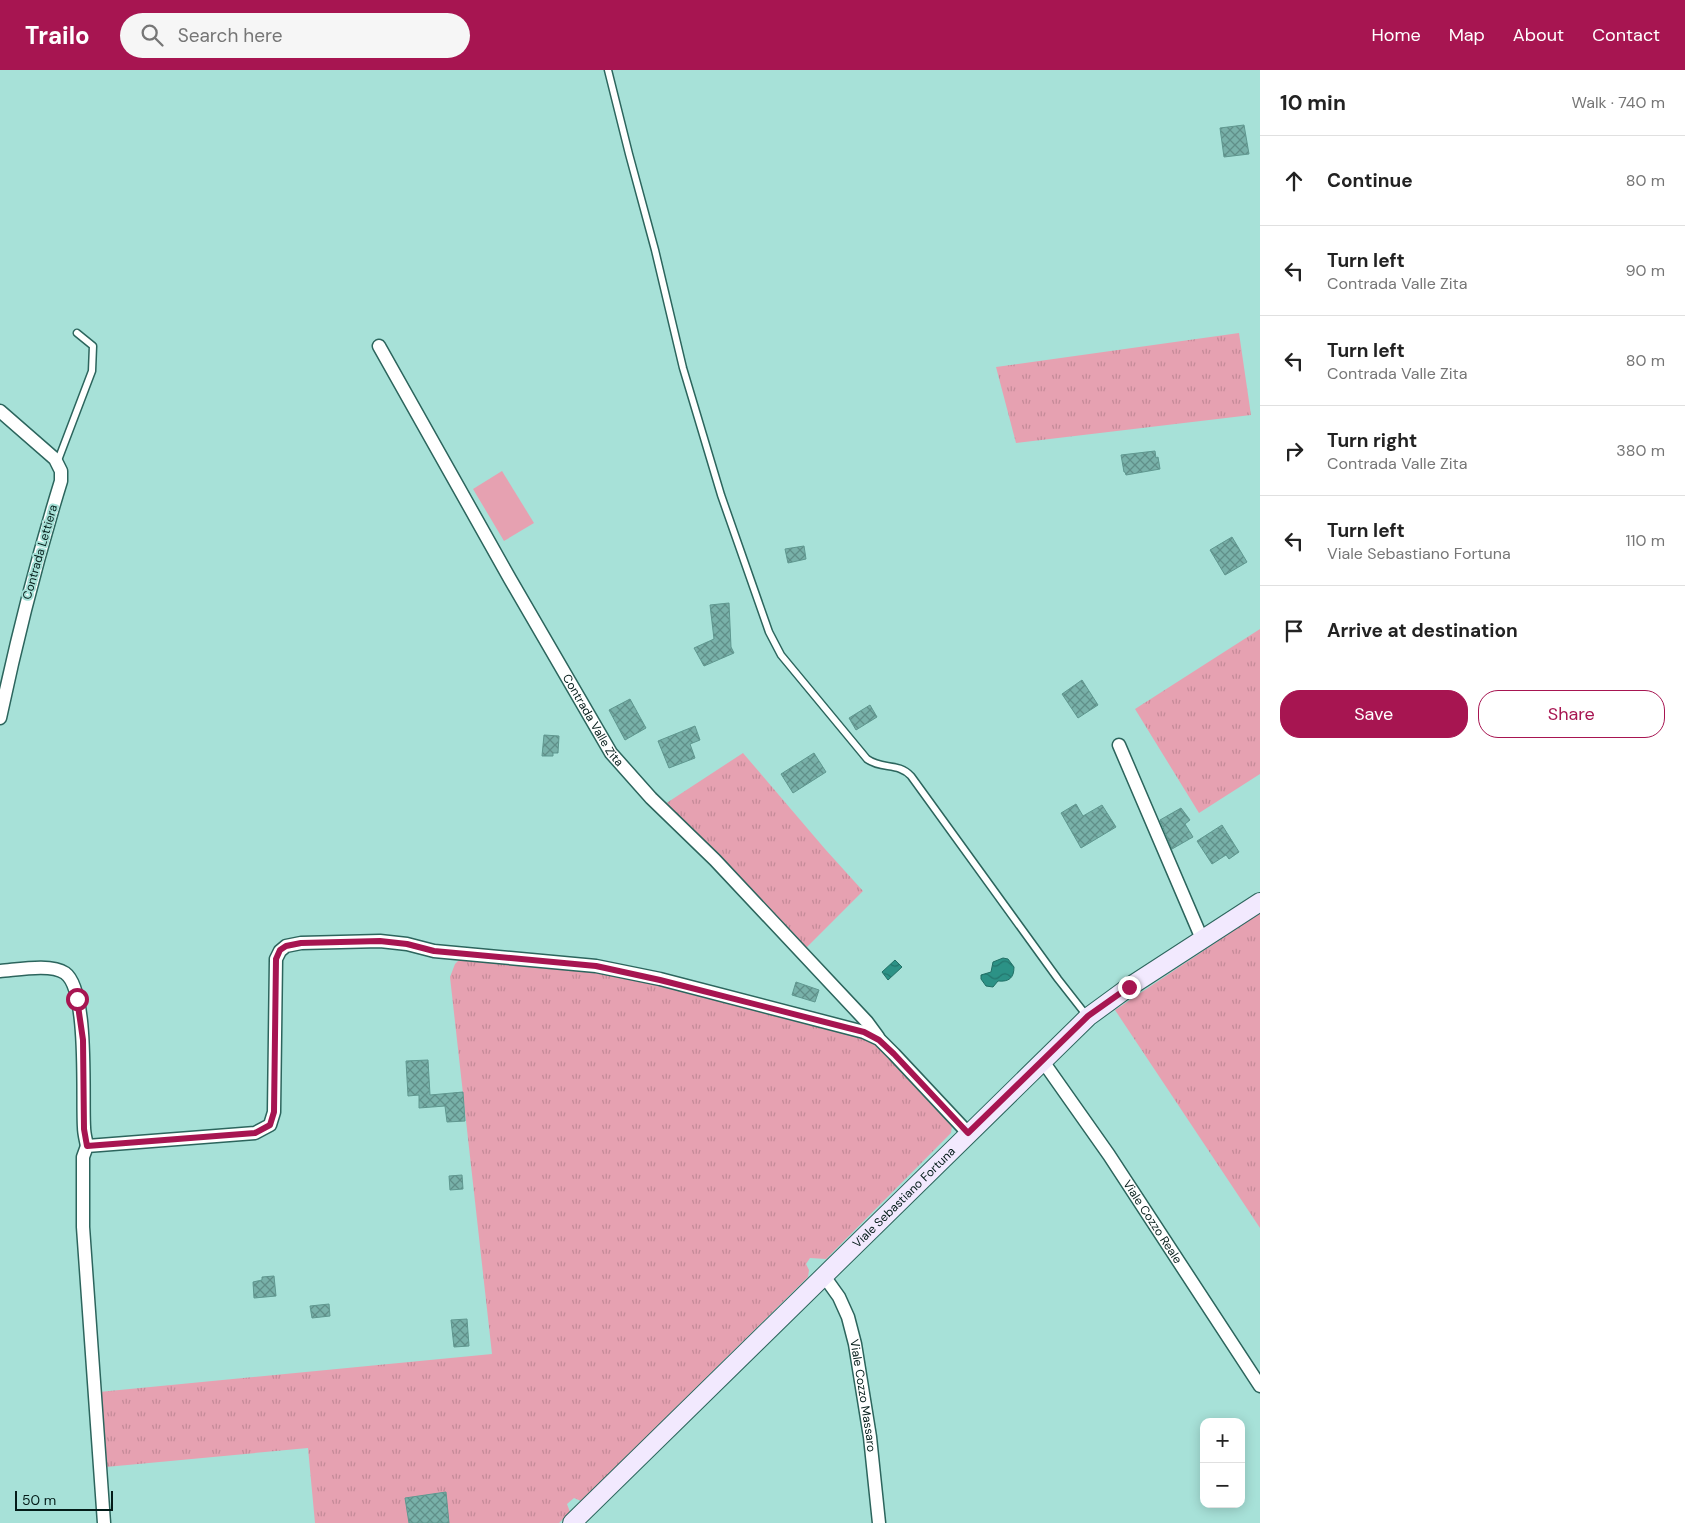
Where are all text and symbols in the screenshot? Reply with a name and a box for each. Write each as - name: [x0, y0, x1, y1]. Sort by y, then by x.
- search box: [120, 13, 470, 58]
- text: Trailo: [25, 20, 90, 51]
- icon: search: [138, 21, 166, 49]
- text: Search here: [178, 23, 283, 48]
- text: Home: [1371, 23, 1421, 47]
- text: Map: [1449, 23, 1485, 47]
- text: About: [1513, 23, 1564, 47]
- text: Contact: [1592, 23, 1660, 47]
- text: 10 min: [1280, 89, 1346, 117]
- text: Walk · 740 m: [1572, 92, 1665, 113]
- icon: ahead: [1280, 167, 1308, 195]
- text: Continue: [1327, 168, 1413, 193]
- text: 80 m: [1626, 170, 1665, 191]
- text: Turn left: [1327, 248, 1405, 273]
- icon: left: [1280, 257, 1308, 285]
- text: 90 m: [1625, 260, 1665, 281]
- text: Contrada Valle Zita: [1327, 273, 1468, 294]
- text: Turn left: [1327, 338, 1405, 363]
- icon: left: [1280, 347, 1308, 375]
- text: 80 m: [1626, 350, 1665, 371]
- text: Contrada Valle Zita: [1327, 363, 1468, 384]
- text: Turn right: [1327, 428, 1417, 453]
- icon: right: [1280, 437, 1308, 465]
- text: 380 m: [1616, 440, 1665, 461]
- text: Contrada Valle Zita: [1327, 453, 1468, 474]
- street label: Contrada Lettiera: [19, 503, 61, 601]
- text: Turn left: [1327, 518, 1405, 543]
- icon: left: [1280, 527, 1308, 555]
- text: 110 m: [1626, 530, 1665, 551]
- text: Viale Sebastiano Fortuna: [1327, 543, 1511, 564]
- icon: arrive: [1280, 617, 1308, 645]
- text: Arrive at destination: [1327, 618, 1518, 643]
- street label: Contrada Valle Zita: [559, 671, 627, 770]
- button: Save: [1280, 690, 1468, 738]
- button: Share: [1478, 690, 1665, 738]
- route end: [1118, 976, 1141, 999]
- route start: [66, 988, 89, 1011]
- street label: Viale Sebastiano Fortuna: [849, 1143, 959, 1251]
- street label: Viale Cozzo Reale: [1119, 1177, 1186, 1267]
- street label: Viale Cozzo Massaro: [846, 1338, 880, 1453]
- map controls: [1200, 1418, 1245, 1508]
- button: +: [1200, 1418, 1245, 1463]
- button: −: [1200, 1463, 1245, 1508]
- scale bar: [15, 1488, 112, 1511]
- text: 50 m: [22, 1491, 56, 1509]

